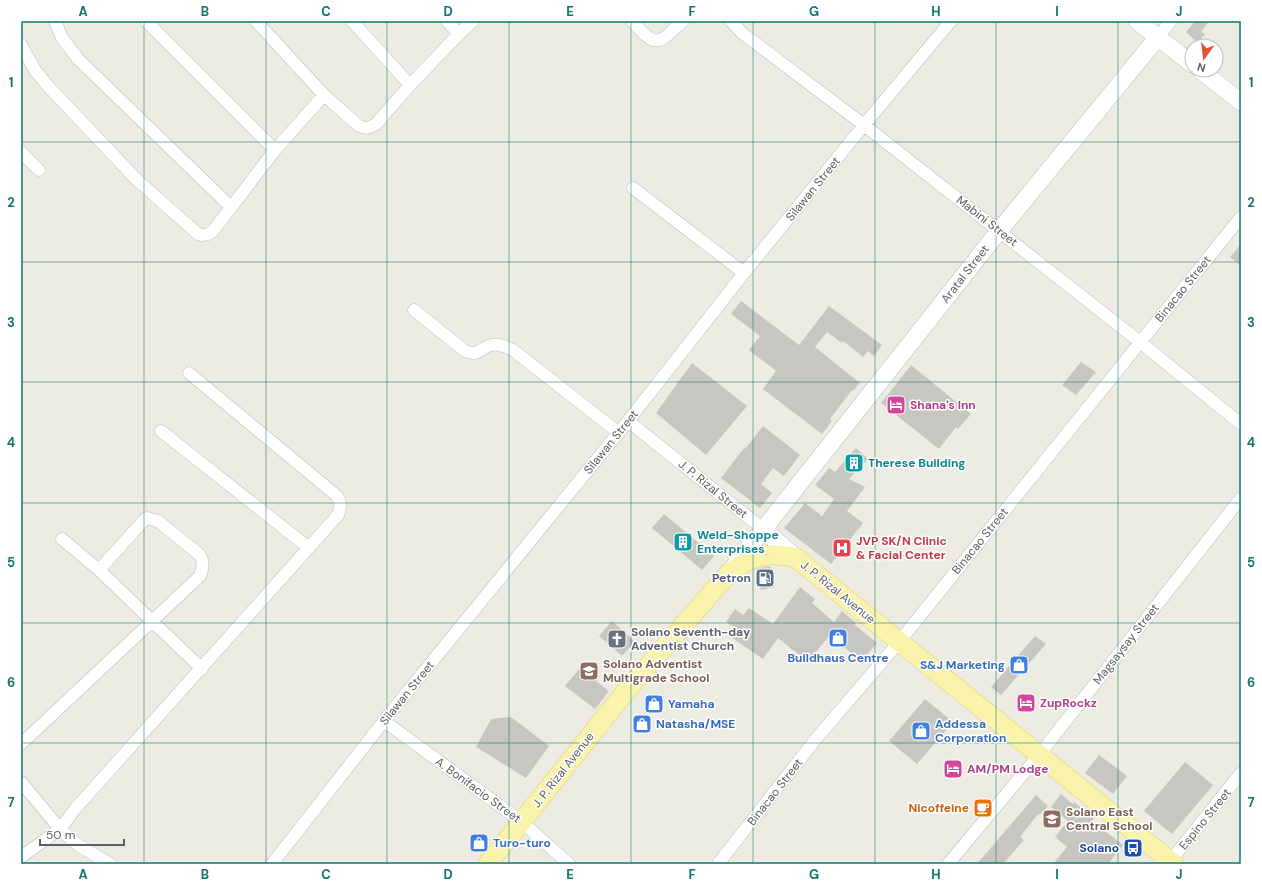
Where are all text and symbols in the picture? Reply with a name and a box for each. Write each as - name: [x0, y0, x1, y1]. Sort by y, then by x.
- text: A: [78, 3, 88, 20]
- text: B: [201, 3, 209, 20]
- text: C: [321, 3, 331, 20]
- text: D: [443, 3, 453, 20]
- text: E: [566, 3, 574, 20]
- text: F: [688, 3, 696, 20]
- text: G: [809, 3, 819, 20]
- text: H: [931, 3, 941, 20]
- text: I: [1055, 3, 1059, 20]
- text: J: [1175, 3, 1183, 20]
- north arrow: [1184, 38, 1224, 78]
- text: N: [1196, 60, 1207, 75]
- text: 1: [9, 74, 13, 91]
- text: 1: [1249, 74, 1253, 91]
- street label: Silawan Street: [782, 153, 844, 225]
- street label: Mabini Street: [953, 192, 1021, 250]
- text: 2: [7, 194, 15, 211]
- text: 2: [1247, 194, 1255, 211]
- street label: Aratal Street: [937, 241, 993, 306]
- street label: Binacao Street: [1151, 252, 1215, 326]
- text: 3: [7, 314, 15, 331]
- text: 3: [1247, 314, 1255, 331]
- hotel icon: Shana's Inn: [885, 394, 907, 416]
- place label: Shana's Inn: [910, 397, 976, 413]
- street label: Silawan Street: [580, 406, 642, 478]
- text: 4: [7, 434, 15, 451]
- text: 4: [1247, 434, 1255, 451]
- building icon: Therese Building: [843, 452, 865, 474]
- place label: Therese Building: [868, 455, 966, 471]
- street label: J. P. Rizal Street: [675, 456, 751, 522]
- street label: Binacao Street: [948, 504, 1012, 578]
- place label: Weld-Shoppe Enterprises: [697, 527, 779, 557]
- building icon: Weld-Shoppe Enterprises: [672, 531, 694, 553]
- place label: JVP SK/N Clinic & Facial Center: [856, 533, 947, 563]
- hospital icon: JVP SK/N Clinic & Facial Center: [831, 537, 853, 559]
- text: 5: [7, 554, 15, 571]
- text: 5: [1247, 554, 1255, 571]
- street label: J. P. Rizal Avenue: [797, 557, 879, 627]
- fuel station icon: Petron: [754, 567, 776, 589]
- place label: Petron: [712, 570, 751, 586]
- street label: Magsaysay Street: [1089, 600, 1163, 688]
- place label: Solano Seventh-day Adventist Church: [631, 624, 751, 654]
- shop icon: Buildhaus Centre: [827, 627, 849, 649]
- church icon: Solano Seventh-day Adventist Church: [606, 628, 628, 650]
- place label: Buildhaus Centre: [787, 650, 889, 666]
- shop icon: S&J Marketing: [1008, 654, 1030, 676]
- place label: Solano Adventist Multigrade School: [603, 656, 710, 686]
- street label: Silawan Street: [376, 657, 438, 729]
- place label: S&J Marketing: [920, 657, 1005, 673]
- school or university icon: Solano Adventist Multigrade School: [578, 660, 600, 682]
- text: 6: [7, 674, 15, 691]
- text: 6: [1247, 674, 1255, 691]
- hotel icon: ZupRockz: [1015, 692, 1037, 714]
- shop icon: Yamaha: [643, 693, 665, 715]
- place label: ZupRockz: [1040, 695, 1097, 711]
- place label: Yamaha: [668, 696, 714, 712]
- shop icon: Natasha/MSE: [631, 713, 653, 735]
- place label: Natasha/MSE: [656, 716, 735, 732]
- place label: Addessa Corporation: [935, 716, 1006, 746]
- shop icon: Addessa Corporation: [910, 720, 932, 742]
- street label: J. P. Rizal Avenue: [528, 729, 598, 811]
- street label: A. Bonifacio Street: [432, 754, 524, 827]
- street label: Binacao Street: [744, 755, 806, 829]
- hotel icon: AM/PM Lodge: [942, 758, 964, 780]
- place label: AM/PM Lodge: [967, 761, 1048, 777]
- street label: Espino Street: [1175, 785, 1235, 853]
- text: 7: [8, 794, 15, 811]
- text: 7: [1248, 794, 1255, 811]
- cafe icon: Nicoffeine: [972, 797, 994, 819]
- place label: Nicoffeine: [909, 800, 969, 816]
- place label: Solano East Central School: [1066, 804, 1152, 834]
- school or university icon: Solano East Central School: [1041, 808, 1063, 830]
- scale bar: [40, 821, 124, 847]
- text: 50 m: [46, 827, 75, 843]
- shop icon: Turo-turo: [468, 832, 490, 854]
- place label: Turo-turo: [493, 835, 551, 851]
- bus stop icon: Solano: [1122, 837, 1144, 859]
- place label: Solano: [1079, 840, 1119, 856]
- text: A: [78, 866, 88, 883]
- text: B: [201, 866, 209, 883]
- text: C: [321, 866, 331, 883]
- text: D: [443, 866, 453, 883]
- text: E: [566, 866, 574, 883]
- text: F: [688, 866, 696, 883]
- text: G: [809, 866, 819, 883]
- text: H: [931, 866, 941, 883]
- text: I: [1055, 866, 1059, 883]
- text: J: [1175, 866, 1183, 883]

